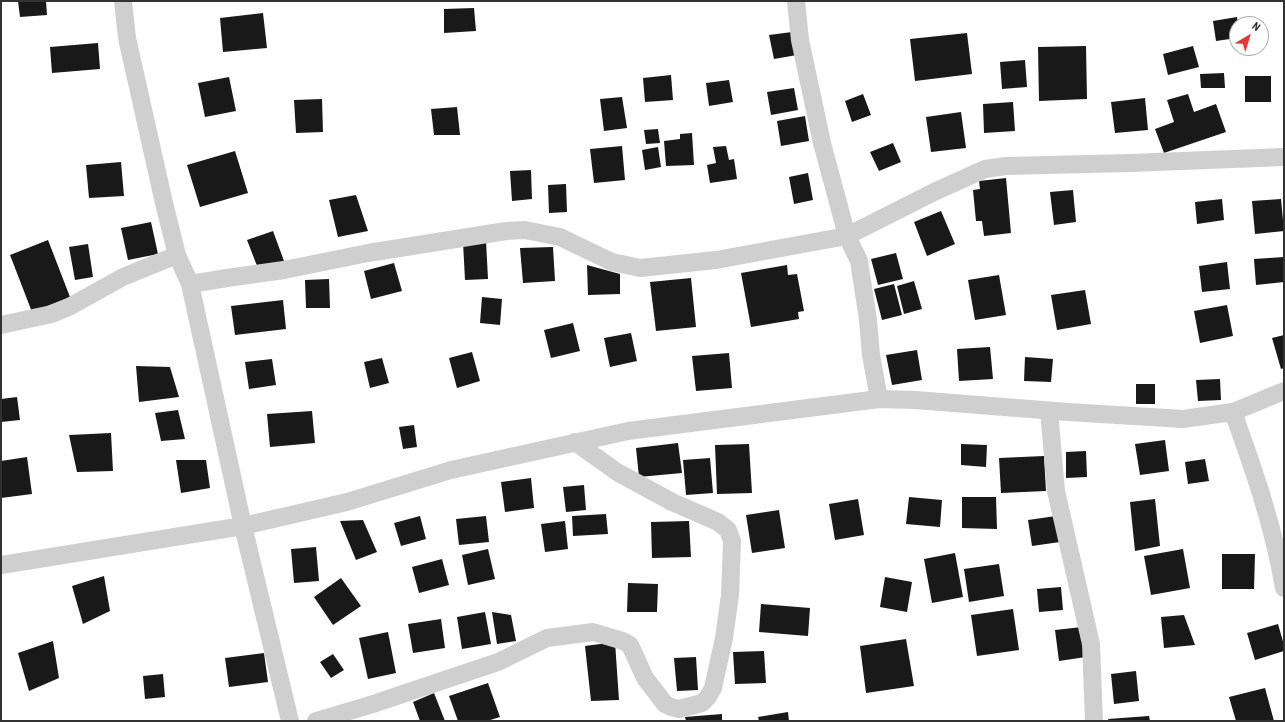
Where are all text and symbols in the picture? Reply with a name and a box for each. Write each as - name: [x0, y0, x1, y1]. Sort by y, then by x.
- north arrow: [1229, 16, 1269, 56]
- text: N: [1249, 20, 1263, 34]

